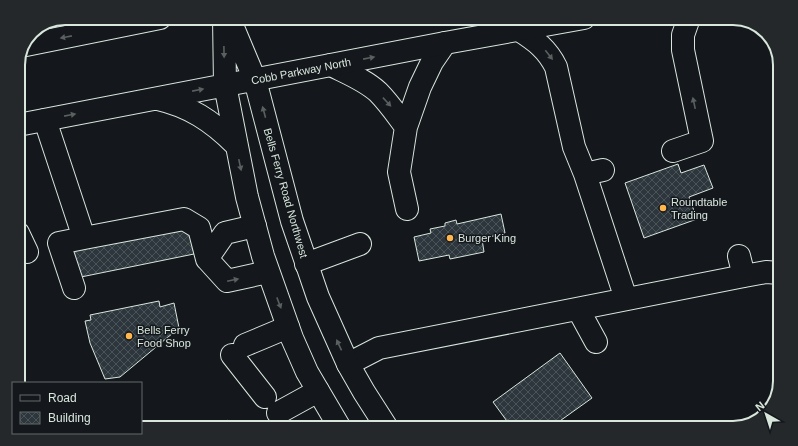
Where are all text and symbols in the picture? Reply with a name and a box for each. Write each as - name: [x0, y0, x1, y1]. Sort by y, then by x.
- one-way arrow: [60, 34, 73, 40]
- one-way arrow: [221, 46, 227, 59]
- one-way arrow: [544, 49, 553, 60]
- street label: Cobb Parkway North: [250, 55, 352, 87]
- one-way arrow: [363, 55, 376, 61]
- one-way arrow: [192, 87, 204, 93]
- one-way arrow: [382, 97, 391, 107]
- one-way arrow: [690, 97, 696, 109]
- one-way arrow: [260, 105, 266, 118]
- one-way arrow: [64, 112, 76, 118]
- street label: Bells Ferry Road Northwest: [262, 127, 310, 259]
- one-way arrow: [237, 159, 243, 171]
- place label: Roundtable Trading: [671, 196, 727, 221]
- marker: Roundtable Trading: [658, 203, 668, 213]
- place label: Burger King: [458, 232, 516, 244]
- marker: Burger King: [445, 233, 455, 243]
- one-way arrow: [227, 276, 239, 282]
- one-way arrow: [276, 298, 282, 310]
- place label: Bells Ferry Food Shop: [137, 324, 191, 349]
- marker: Bells Ferry Food Shop: [124, 331, 134, 341]
- one-way arrow: [336, 339, 342, 350]
- legend: [12, 382, 142, 434]
- text: Road: [48, 391, 77, 405]
- north arrow: [746, 394, 786, 434]
- text: N: [753, 399, 767, 413]
- text: Building: [48, 411, 91, 425]

